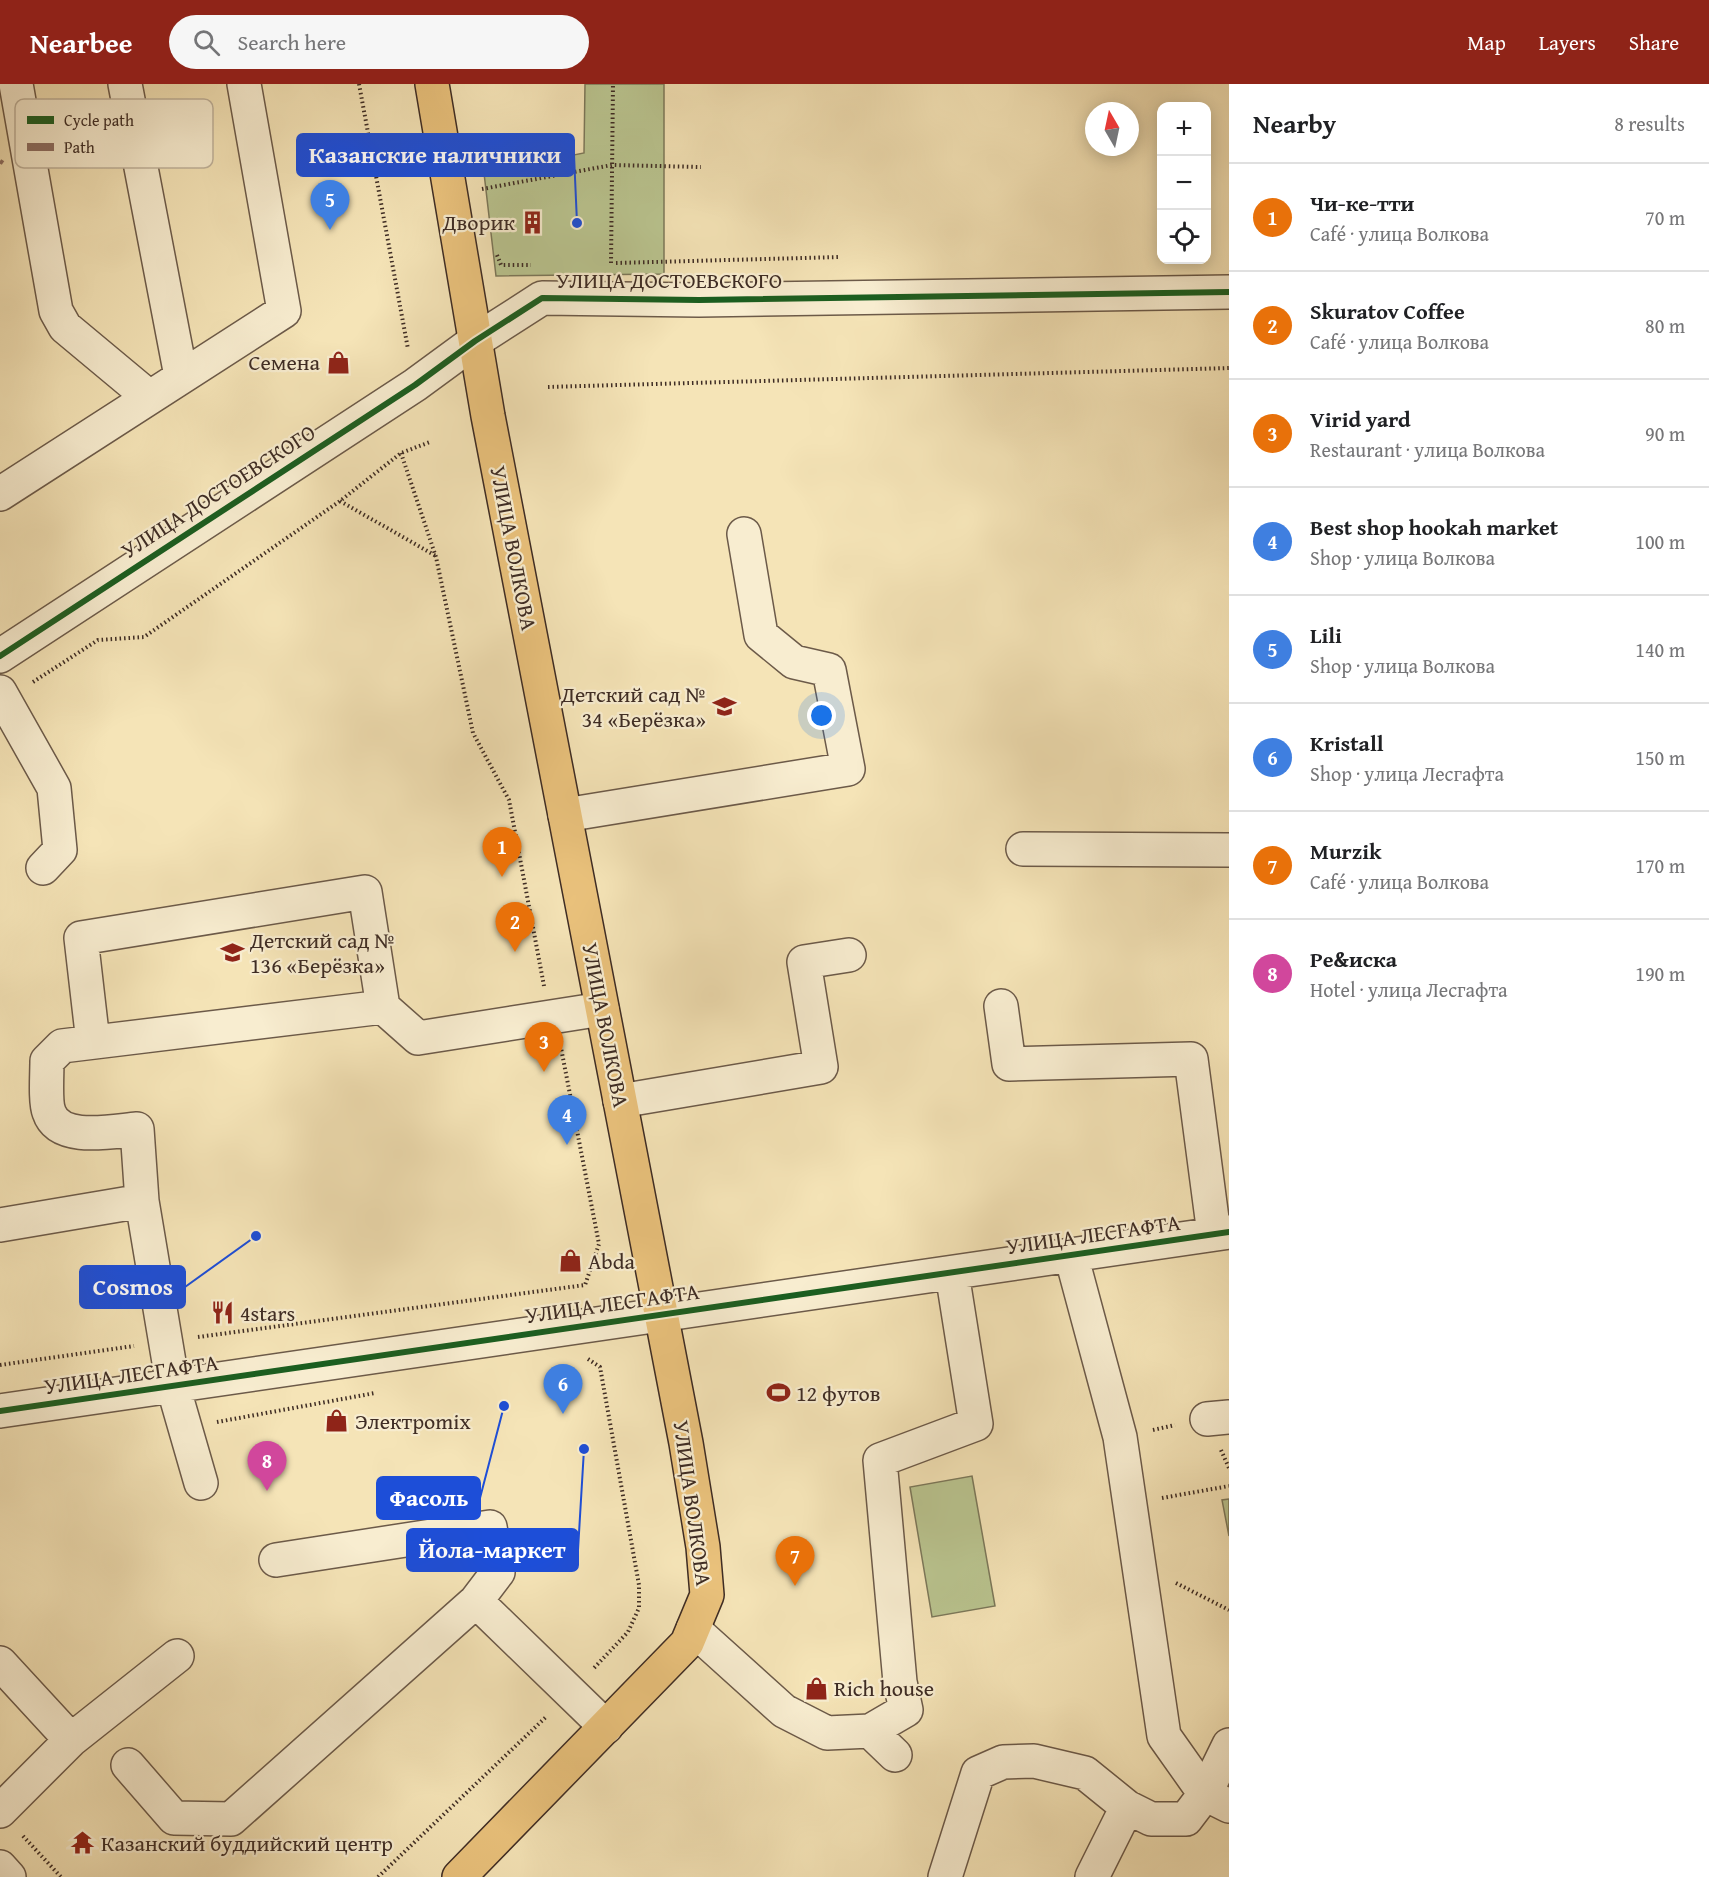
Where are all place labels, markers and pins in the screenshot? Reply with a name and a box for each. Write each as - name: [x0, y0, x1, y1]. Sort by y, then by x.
- callout: Казанские наличники: [297, 134, 574, 176]
- pin: 5: [310, 180, 350, 230]
- place label: Дворик: [442, 206, 515, 238]
- building icon: Дворик: [520, 209, 546, 235]
- place label: Семена: [248, 346, 321, 378]
- shop icon: Семена: [325, 349, 351, 375]
- place label: Детский сад № 34 «Берёзка»: [560, 678, 706, 735]
- school or university icon: Детский сад № 34 «Берёзка»: [711, 694, 737, 720]
- pin: 1: [482, 828, 522, 877]
- pin: 2: [496, 902, 534, 952]
- place label: Детский сад № 136 «Берёзка»: [249, 924, 395, 981]
- school or university icon: Детский сад № 136 «Берёзка»: [219, 940, 245, 966]
- pin: 3: [524, 1022, 564, 1072]
- pin: 4: [548, 1096, 586, 1145]
- place label: Abda: [588, 1245, 635, 1277]
- shop icon: Abda: [557, 1248, 583, 1274]
- callout: Cosmos: [80, 1266, 185, 1308]
- place label: 4stars: [240, 1297, 295, 1329]
- restaurant icon: 4stars: [209, 1300, 235, 1326]
- pin: 6: [544, 1364, 582, 1414]
- place label: 12 футов: [796, 1377, 881, 1409]
- sports icon: 12 футов: [765, 1380, 791, 1406]
- place label: Электроmix: [355, 1405, 471, 1437]
- shop icon: Электроmix: [324, 1408, 350, 1434]
- pin: 8: [248, 1442, 286, 1491]
- callout: Фасоль: [377, 1477, 480, 1519]
- callout: Йола-маркет: [407, 1529, 578, 1571]
- pin: 7: [776, 1536, 814, 1586]
- place label: Rich house: [834, 1672, 934, 1704]
- shop icon: Rich house: [803, 1675, 829, 1701]
- place label: Казанский буддийский центр: [101, 1827, 393, 1859]
- temple icon: Казанский буддийский центр: [70, 1830, 96, 1856]

